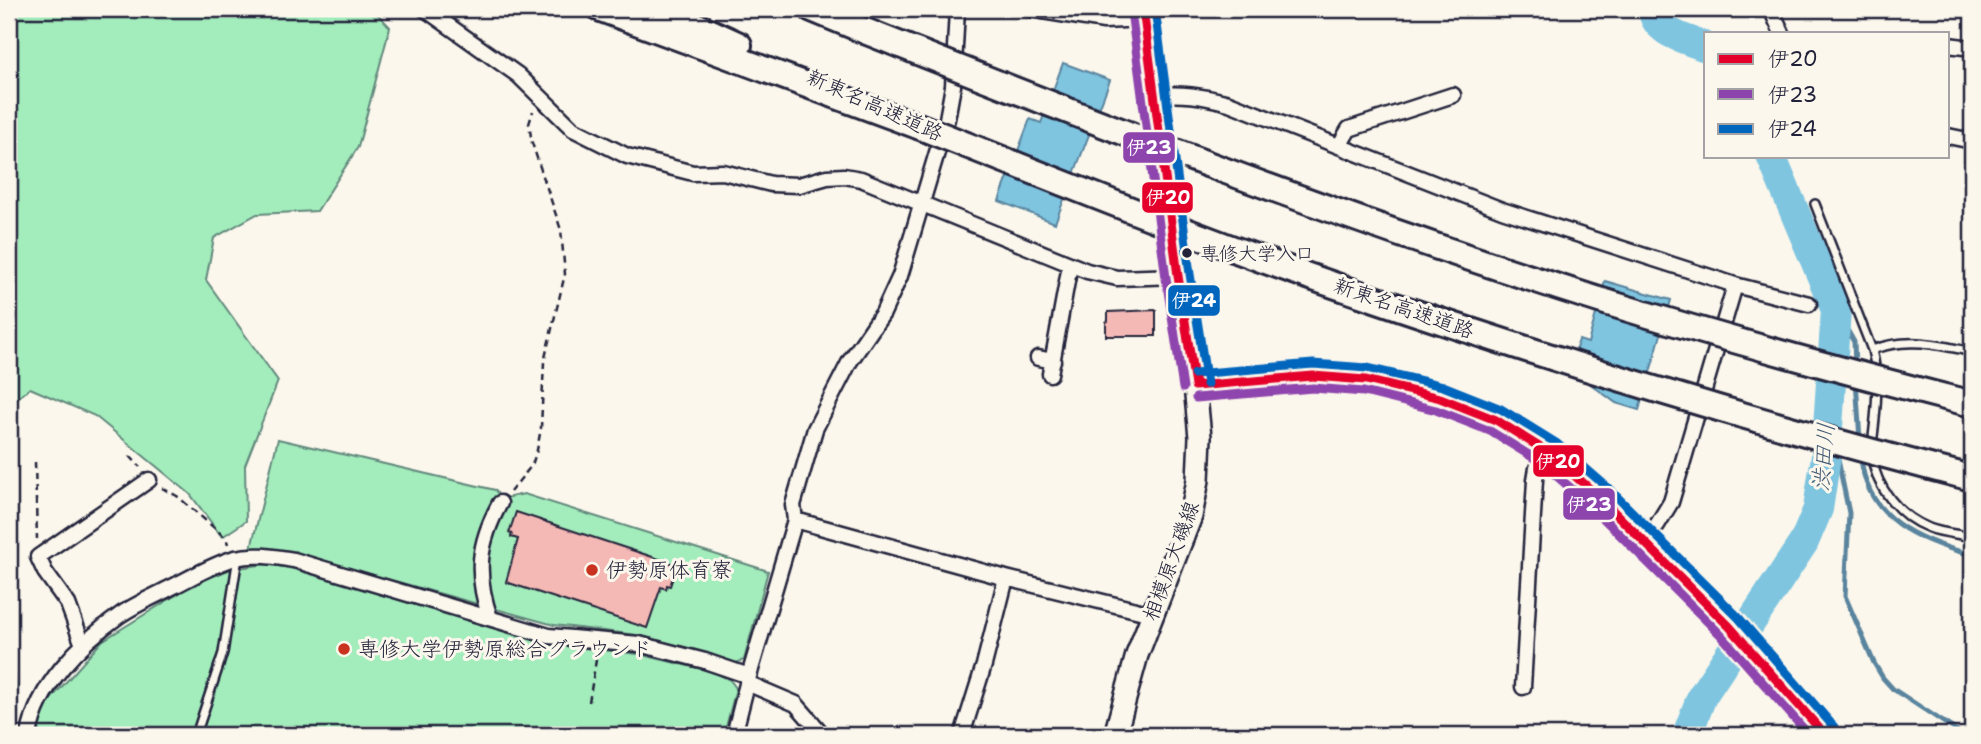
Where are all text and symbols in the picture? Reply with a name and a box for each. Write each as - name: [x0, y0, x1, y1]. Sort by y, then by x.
- legend: [1704, 32, 1950, 158]
- text: 伊20: [1768, 45, 1818, 73]
- street label: 新東名高速道路: [802, 62, 948, 148]
- text: 伊23: [1768, 81, 1817, 109]
- text: 伊24: [1768, 115, 1817, 143]
- line badge: 伊23: [1122, 131, 1176, 164]
- text: 伊23: [1126, 135, 1172, 160]
- line badge: 伊20: [1141, 181, 1194, 214]
- text: 伊20: [1145, 185, 1191, 210]
- place label: 専修大学入口: [1200, 241, 1314, 266]
- marker: 専修大学入口: [1180, 246, 1194, 260]
- street label: 新東名高速道路: [1330, 271, 1478, 345]
- line badge: 伊24: [1167, 284, 1221, 317]
- text: 伊24: [1172, 288, 1217, 313]
- water label: 渋田川: [1805, 421, 1841, 493]
- line badge: 伊20: [1532, 444, 1585, 478]
- text: 伊20: [1535, 449, 1581, 474]
- line badge: 伊23: [1562, 487, 1616, 521]
- text: 伊23: [1566, 492, 1612, 517]
- street label: 相模原大磯線: [1136, 497, 1206, 625]
- place label: 伊勢原体育寮: [606, 556, 732, 584]
- marker: 伊勢原体育寮: [584, 562, 600, 578]
- place label: 専修大学伊勢原総合グラウンド: [358, 635, 652, 663]
- marker: 専修大学伊勢原総合グラウンド: [336, 641, 352, 657]

